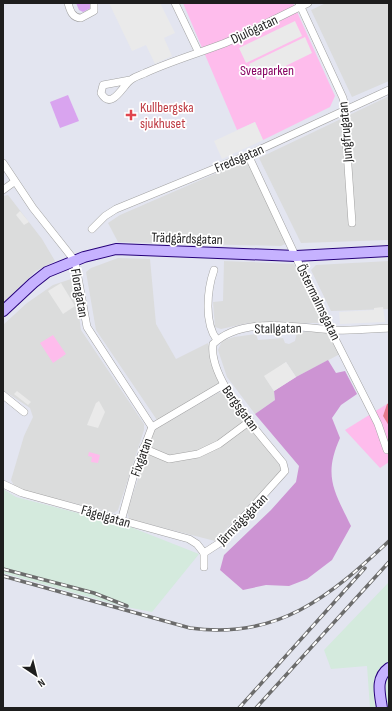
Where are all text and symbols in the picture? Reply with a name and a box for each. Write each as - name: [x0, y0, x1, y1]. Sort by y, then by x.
- street label: Djulögatan: [228, 11, 280, 48]
- park label: Sveaparken: [240, 62, 294, 79]
- place label: Kullbergska sjukhuset: [140, 99, 194, 132]
- street label: Jungfrugatan: [334, 101, 357, 164]
- marker: Kullbergska sjukhuset: [125, 109, 137, 121]
- street label: Fredsgatan: [212, 141, 266, 176]
- street label: Trädgårdsgatan: [151, 229, 223, 248]
- street label: Östermalmsgatan: [293, 261, 344, 343]
- street label: Floragatan: [67, 267, 92, 319]
- street label: Stallgatan: [254, 320, 302, 337]
- street label: Bergsgatan: [218, 382, 263, 434]
- street label: Fixgatan: [127, 436, 156, 479]
- street label: Järnvägsgatan: [213, 490, 271, 550]
- street label: Fågelgatan: [79, 501, 133, 532]
- north arrow: [16, 655, 56, 695]
- text: N: [35, 676, 48, 690]

